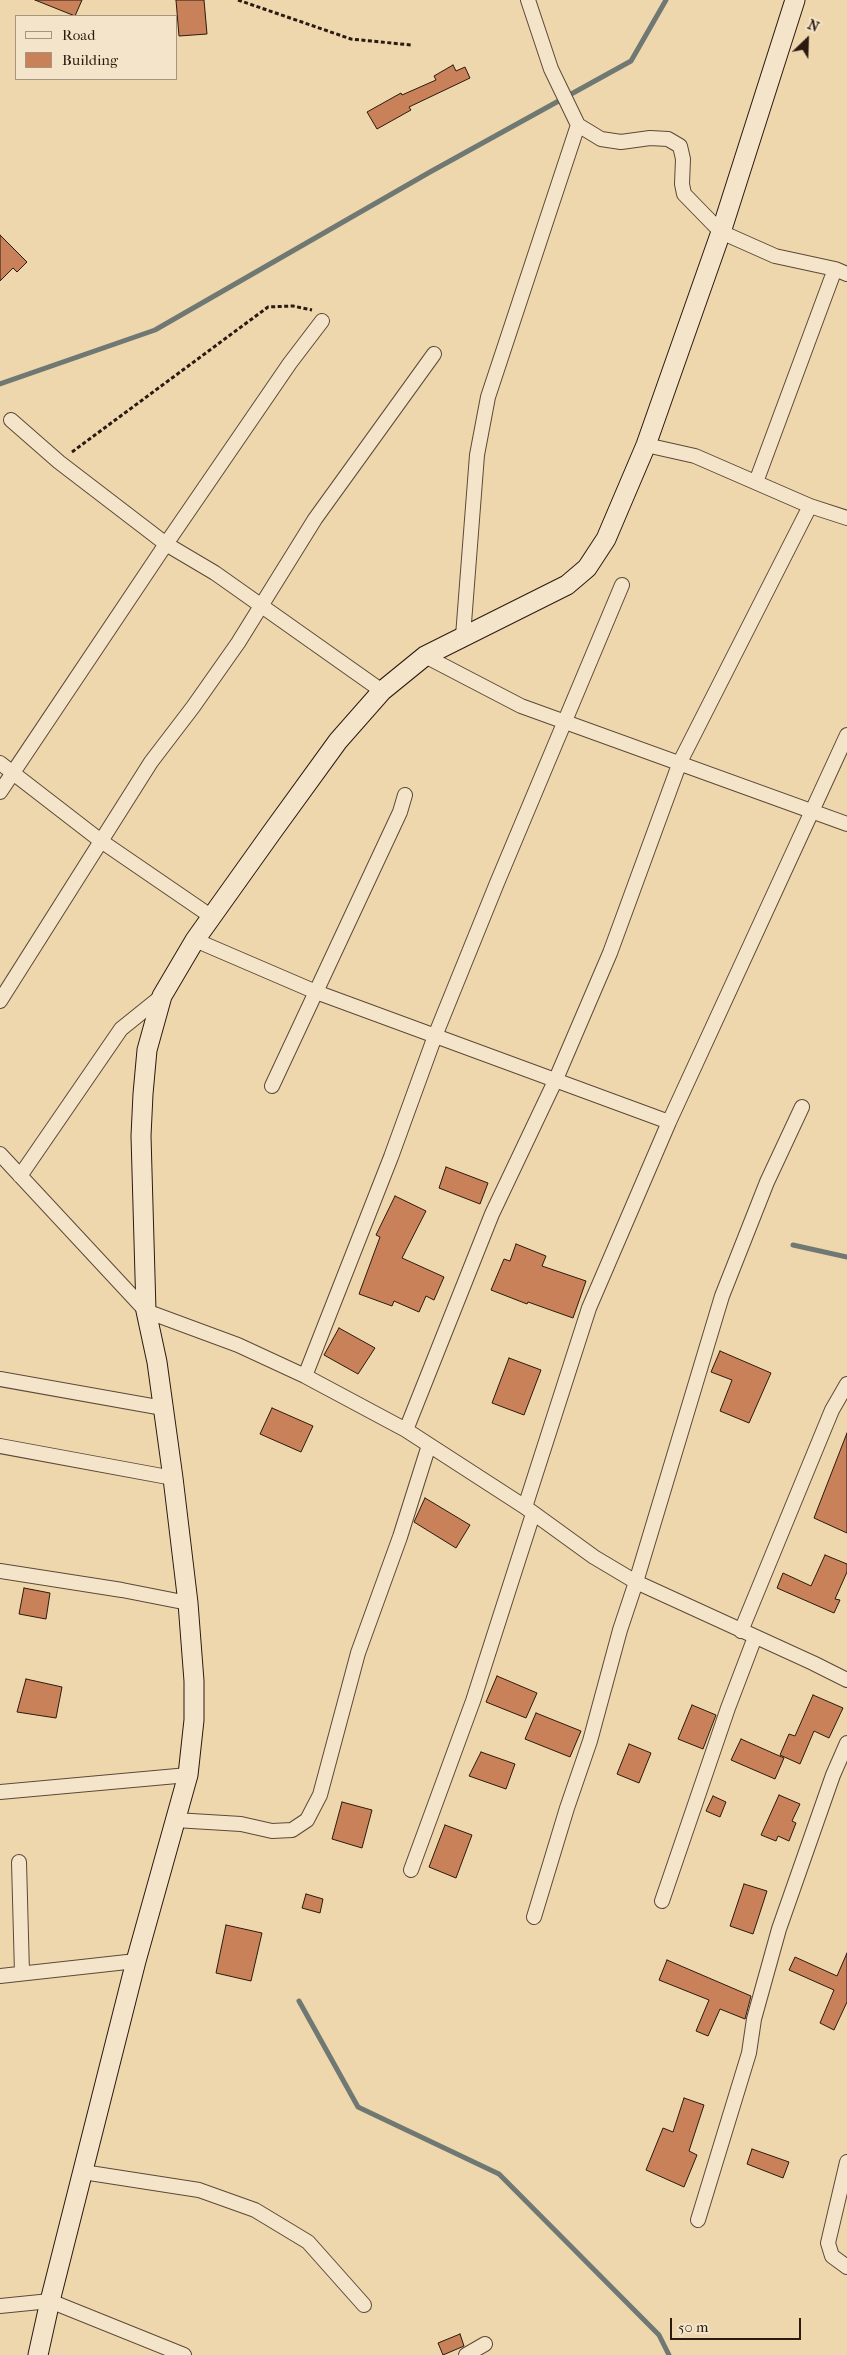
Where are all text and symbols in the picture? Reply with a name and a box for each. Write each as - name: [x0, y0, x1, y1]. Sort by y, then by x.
- legend: [15, 15, 178, 80]
- north arrow: [782, 15, 832, 65]
- text: N: [805, 16, 822, 36]
- text: Road: [62, 26, 95, 44]
- text: Building: [62, 51, 118, 69]
- scale bar: [672, 2308, 803, 2340]
- text: 50 m: [678, 2318, 708, 2336]

